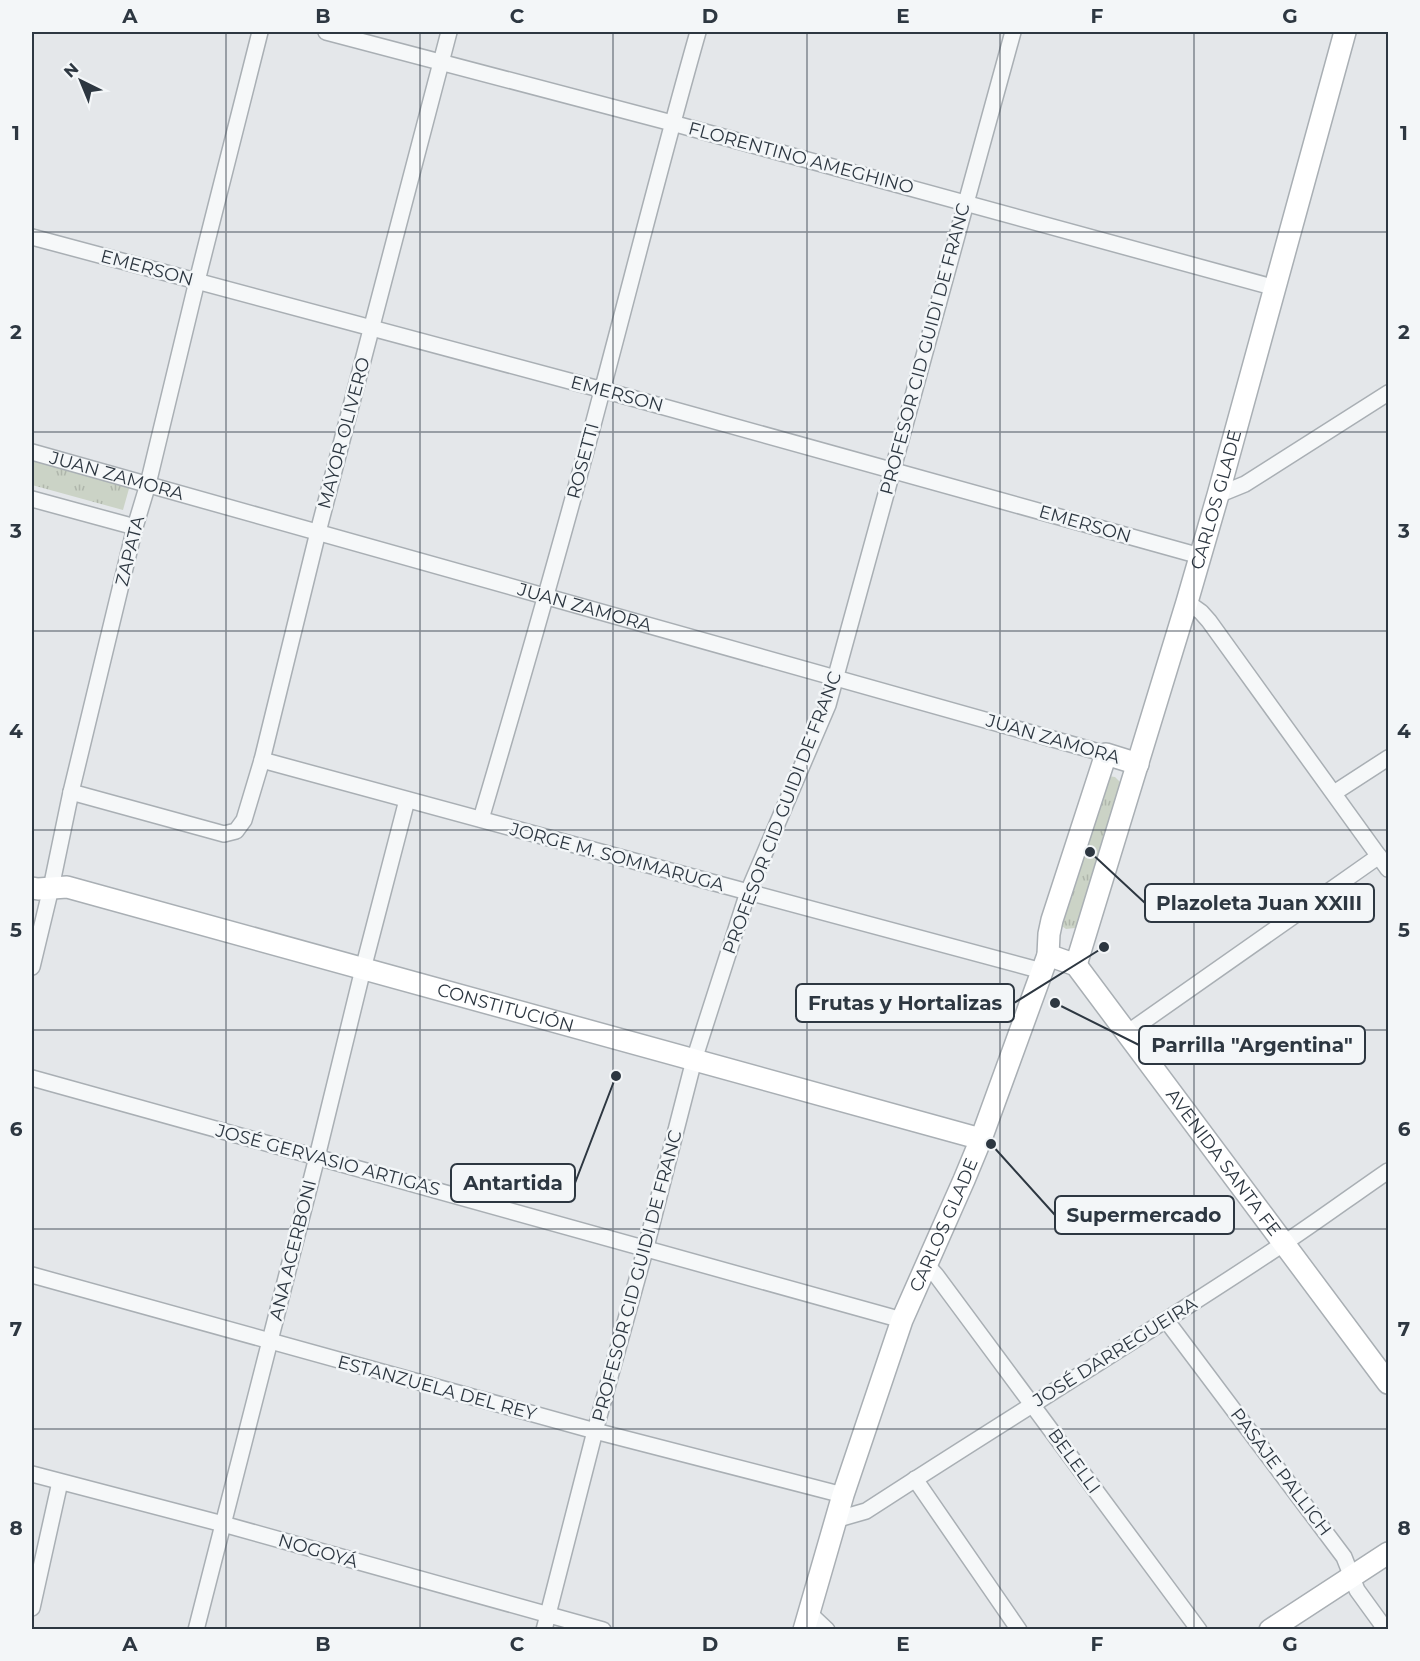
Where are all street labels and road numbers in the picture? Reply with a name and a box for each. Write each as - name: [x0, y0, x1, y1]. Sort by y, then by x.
- street label: FLORENTINO AMEGHINO: [686, 117, 916, 199]
- street label: PROFESOR CID GUIDI DE FRANC: [875, 201, 975, 497]
- street label: EMERSON: [98, 245, 196, 291]
- street label: MAYOR OLIVERO: [313, 355, 375, 511]
- street label: EMERSON: [568, 371, 666, 417]
- street label: ROSETTI: [562, 421, 604, 501]
- street label: CARLOS GLADE: [1186, 427, 1246, 572]
- street label: JUAN ZAMORA: [46, 446, 186, 505]
- street label: EMERSON: [1036, 500, 1134, 548]
- street label: ZAPATA: [111, 514, 149, 588]
- street label: JUAN ZAMORA: [514, 578, 654, 637]
- street label: PROFESOR CID GUIDI DE FRANC: [718, 668, 846, 957]
- street label: JUAN ZAMORA: [983, 709, 1122, 769]
- street label: JORGE M. SOMMARUGA: [506, 818, 727, 896]
- street label: CONSTITUCIÓN: [435, 979, 576, 1037]
- street label: AVENIDA SANTA FE: [1161, 1084, 1285, 1240]
- street label: JOSÉ GERVASIO ARTIGAS: [212, 1119, 443, 1201]
- street label: PROFESOR CID GUIDI DE FRANC: [587, 1128, 687, 1424]
- street label: CARLOS GLADE: [905, 1155, 983, 1295]
- street label: ANA ACERBONI: [265, 1177, 321, 1323]
- street label: JOSÉ DARREGUEIRA: [1028, 1293, 1201, 1412]
- street label: ESTANZUELA DEL REY: [335, 1351, 539, 1425]
- street label: PASAJE PALLICH: [1226, 1404, 1336, 1540]
- street label: BELELLI: [1043, 1424, 1105, 1498]
- street label: NOGOYÁ: [276, 1529, 360, 1573]

